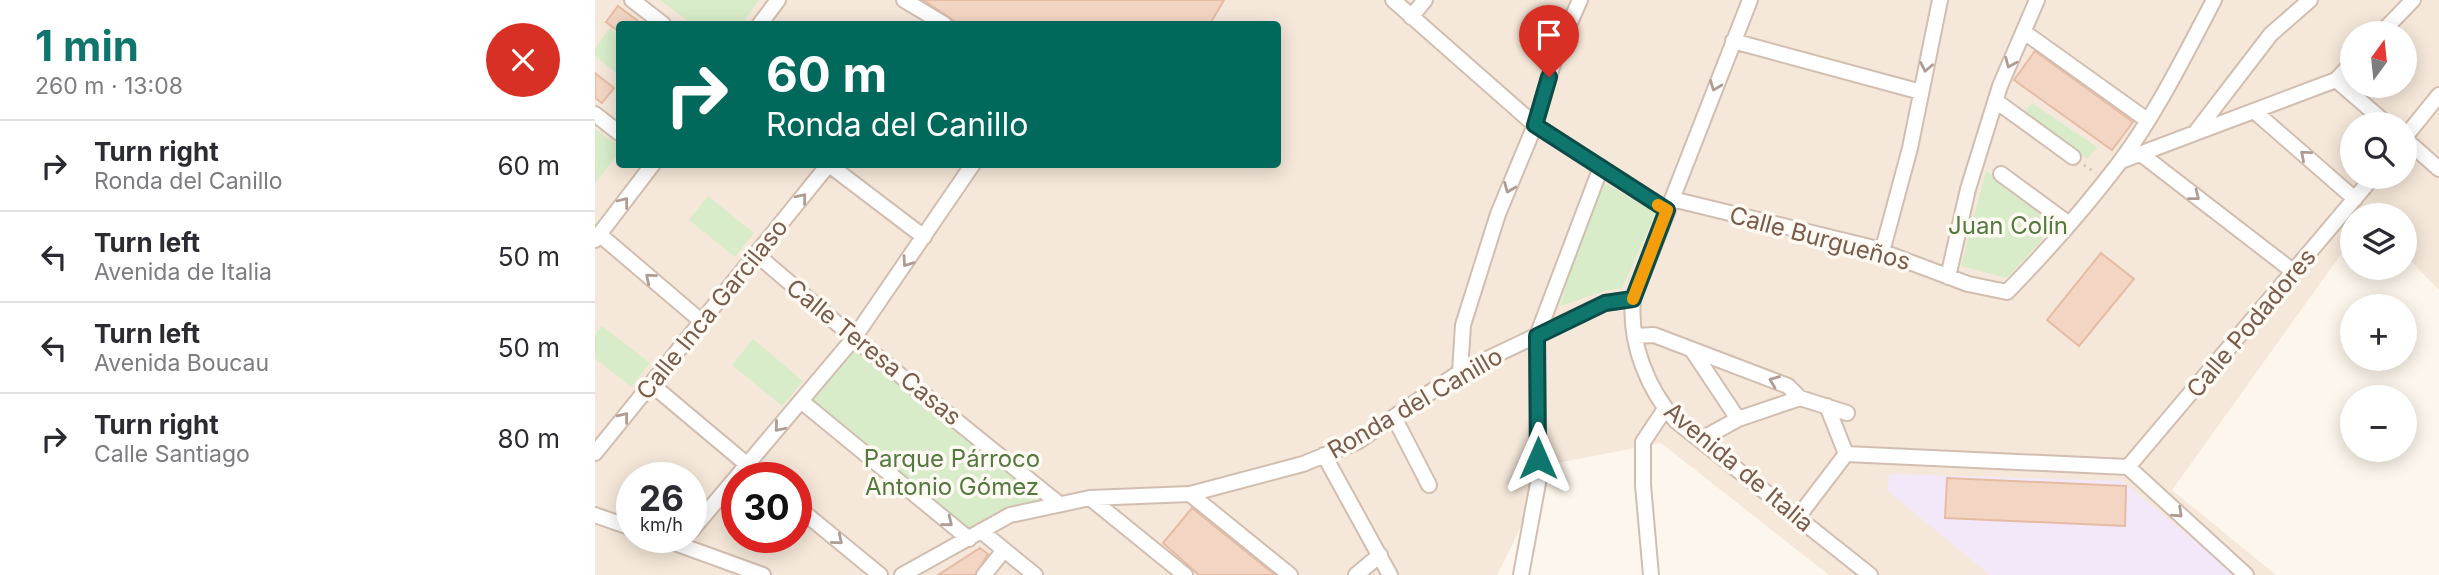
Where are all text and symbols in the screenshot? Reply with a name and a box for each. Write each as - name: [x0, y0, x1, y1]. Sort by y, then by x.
- pin: [1519, 5, 1579, 77]
- icon: arrive: [1530, 16, 1568, 54]
- text: 1 min: [35, 20, 139, 71]
- north arrow: [2340, 21, 2417, 98]
- map controls: [2340, 21, 2417, 462]
- button: close: [486, 23, 560, 97]
- text: 60 m: [766, 45, 887, 104]
- icon: right: [651, 49, 742, 140]
- one-way arrow: [2004, 55, 2018, 68]
- one-way arrow: [1919, 61, 1934, 73]
- text: 260 m · 13:08: [35, 72, 183, 100]
- one-way arrow: [1710, 80, 1724, 92]
- text: Ronda del Canillo: [766, 105, 1028, 144]
- button: search: [2340, 112, 2417, 189]
- text: Turn right: [94, 136, 219, 167]
- icon: right: [35, 147, 73, 185]
- text: 60 m: [497, 150, 560, 181]
- one-way arrow: [2300, 151, 2313, 163]
- text: Ronda del Canillo: [94, 167, 283, 195]
- one-way arrow: [1503, 181, 1517, 193]
- one-way arrow: [2188, 187, 2200, 200]
- one-way arrow: [793, 193, 806, 205]
- one-way arrow: [615, 197, 628, 210]
- street label: Calle Burgueños: [1726, 200, 1914, 276]
- button: layers: [2340, 203, 2417, 280]
- park label: Juan Colín: [1948, 211, 2068, 240]
- street label: Calle Inca Garcilaso: [630, 213, 794, 405]
- text: Turn left: [94, 227, 200, 258]
- icon: left: [35, 238, 73, 276]
- text: 50 m: [498, 241, 560, 272]
- street label: Calle Podadores: [2180, 243, 2322, 403]
- one-way arrow: [903, 254, 915, 267]
- text: Avenida de Italia: [94, 258, 272, 286]
- street label: Calle Teresa Casas: [781, 273, 967, 431]
- one-way arrow: [646, 274, 659, 286]
- button: +: [2340, 294, 2417, 371]
- text: Turn left: [94, 318, 200, 349]
- icon: left: [35, 329, 73, 367]
- text: 50 m: [498, 332, 560, 363]
- street label: Ronda del Canillo: [1323, 341, 1507, 465]
- text: Avenida Boucau: [94, 349, 269, 377]
- one-way arrow: [1768, 375, 1780, 389]
- button: −: [2340, 385, 2417, 462]
- street label: Avenida de Italia: [1659, 396, 1819, 538]
- text: Turn right: [94, 409, 219, 440]
- one-way arrow: [616, 413, 628, 426]
- icon: right: [35, 420, 73, 458]
- one-way arrow: [774, 420, 787, 432]
- position arrow: [1501, 421, 1575, 495]
- text: 80 m: [497, 423, 560, 454]
- text: Calle Santiago: [94, 440, 250, 468]
- park label: Parque Párroco Antonio Gómez: [864, 444, 1040, 501]
- speed limit sign: 30: [721, 462, 812, 553]
- text: 26: [639, 477, 684, 519]
- one-way arrow: [2170, 505, 2183, 517]
- text: km/h: [640, 514, 683, 535]
- one-way arrow: [940, 514, 953, 526]
- one-way arrow: [830, 532, 843, 544]

